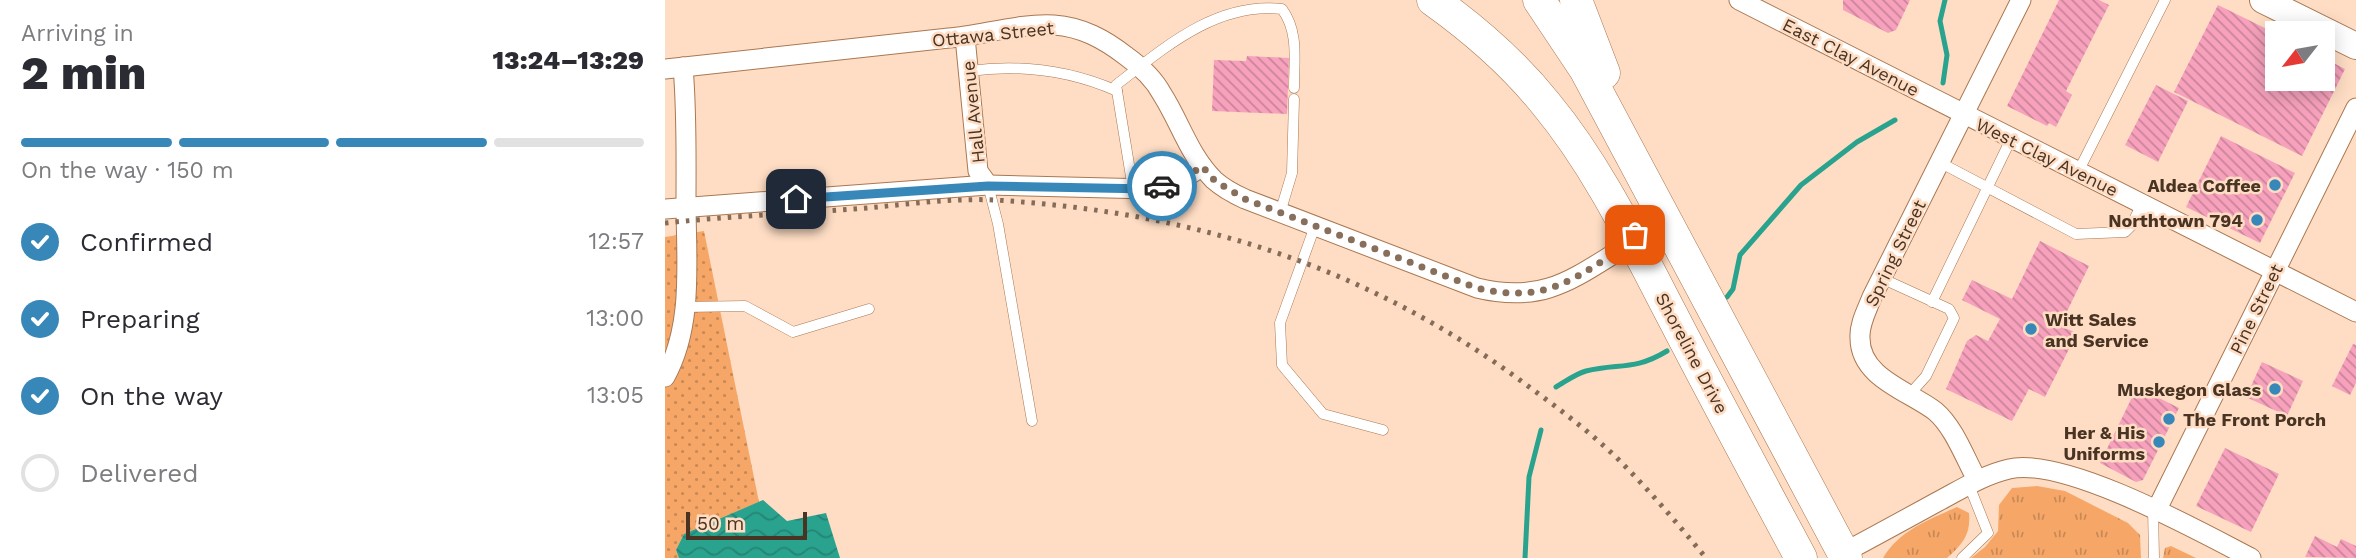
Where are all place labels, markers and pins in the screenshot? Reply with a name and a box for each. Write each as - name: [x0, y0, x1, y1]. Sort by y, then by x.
- pin: [766, 169, 826, 229]
- place label: Aldea Coffee: [2147, 175, 2261, 196]
- marker: Aldea Coffee: [2267, 177, 2283, 193]
- pin: [1605, 205, 1665, 265]
- place label: Northtown 794: [2108, 210, 2243, 231]
- marker: Northtown 794: [2249, 212, 2265, 228]
- place label: Witt Sales and Service: [2045, 309, 2149, 351]
- marker: Witt Sales and Service: [2023, 321, 2039, 337]
- place label: Muskegon Glass: [2117, 379, 2261, 400]
- marker: Muskegon Glass: [2267, 381, 2283, 397]
- place label: The Front Porch: [2183, 409, 2326, 430]
- marker: The Front Porch: [2161, 411, 2177, 427]
- place label: Her & His Uniforms: [2063, 422, 2145, 464]
- marker: Her & His Uniforms: [2151, 434, 2167, 450]

